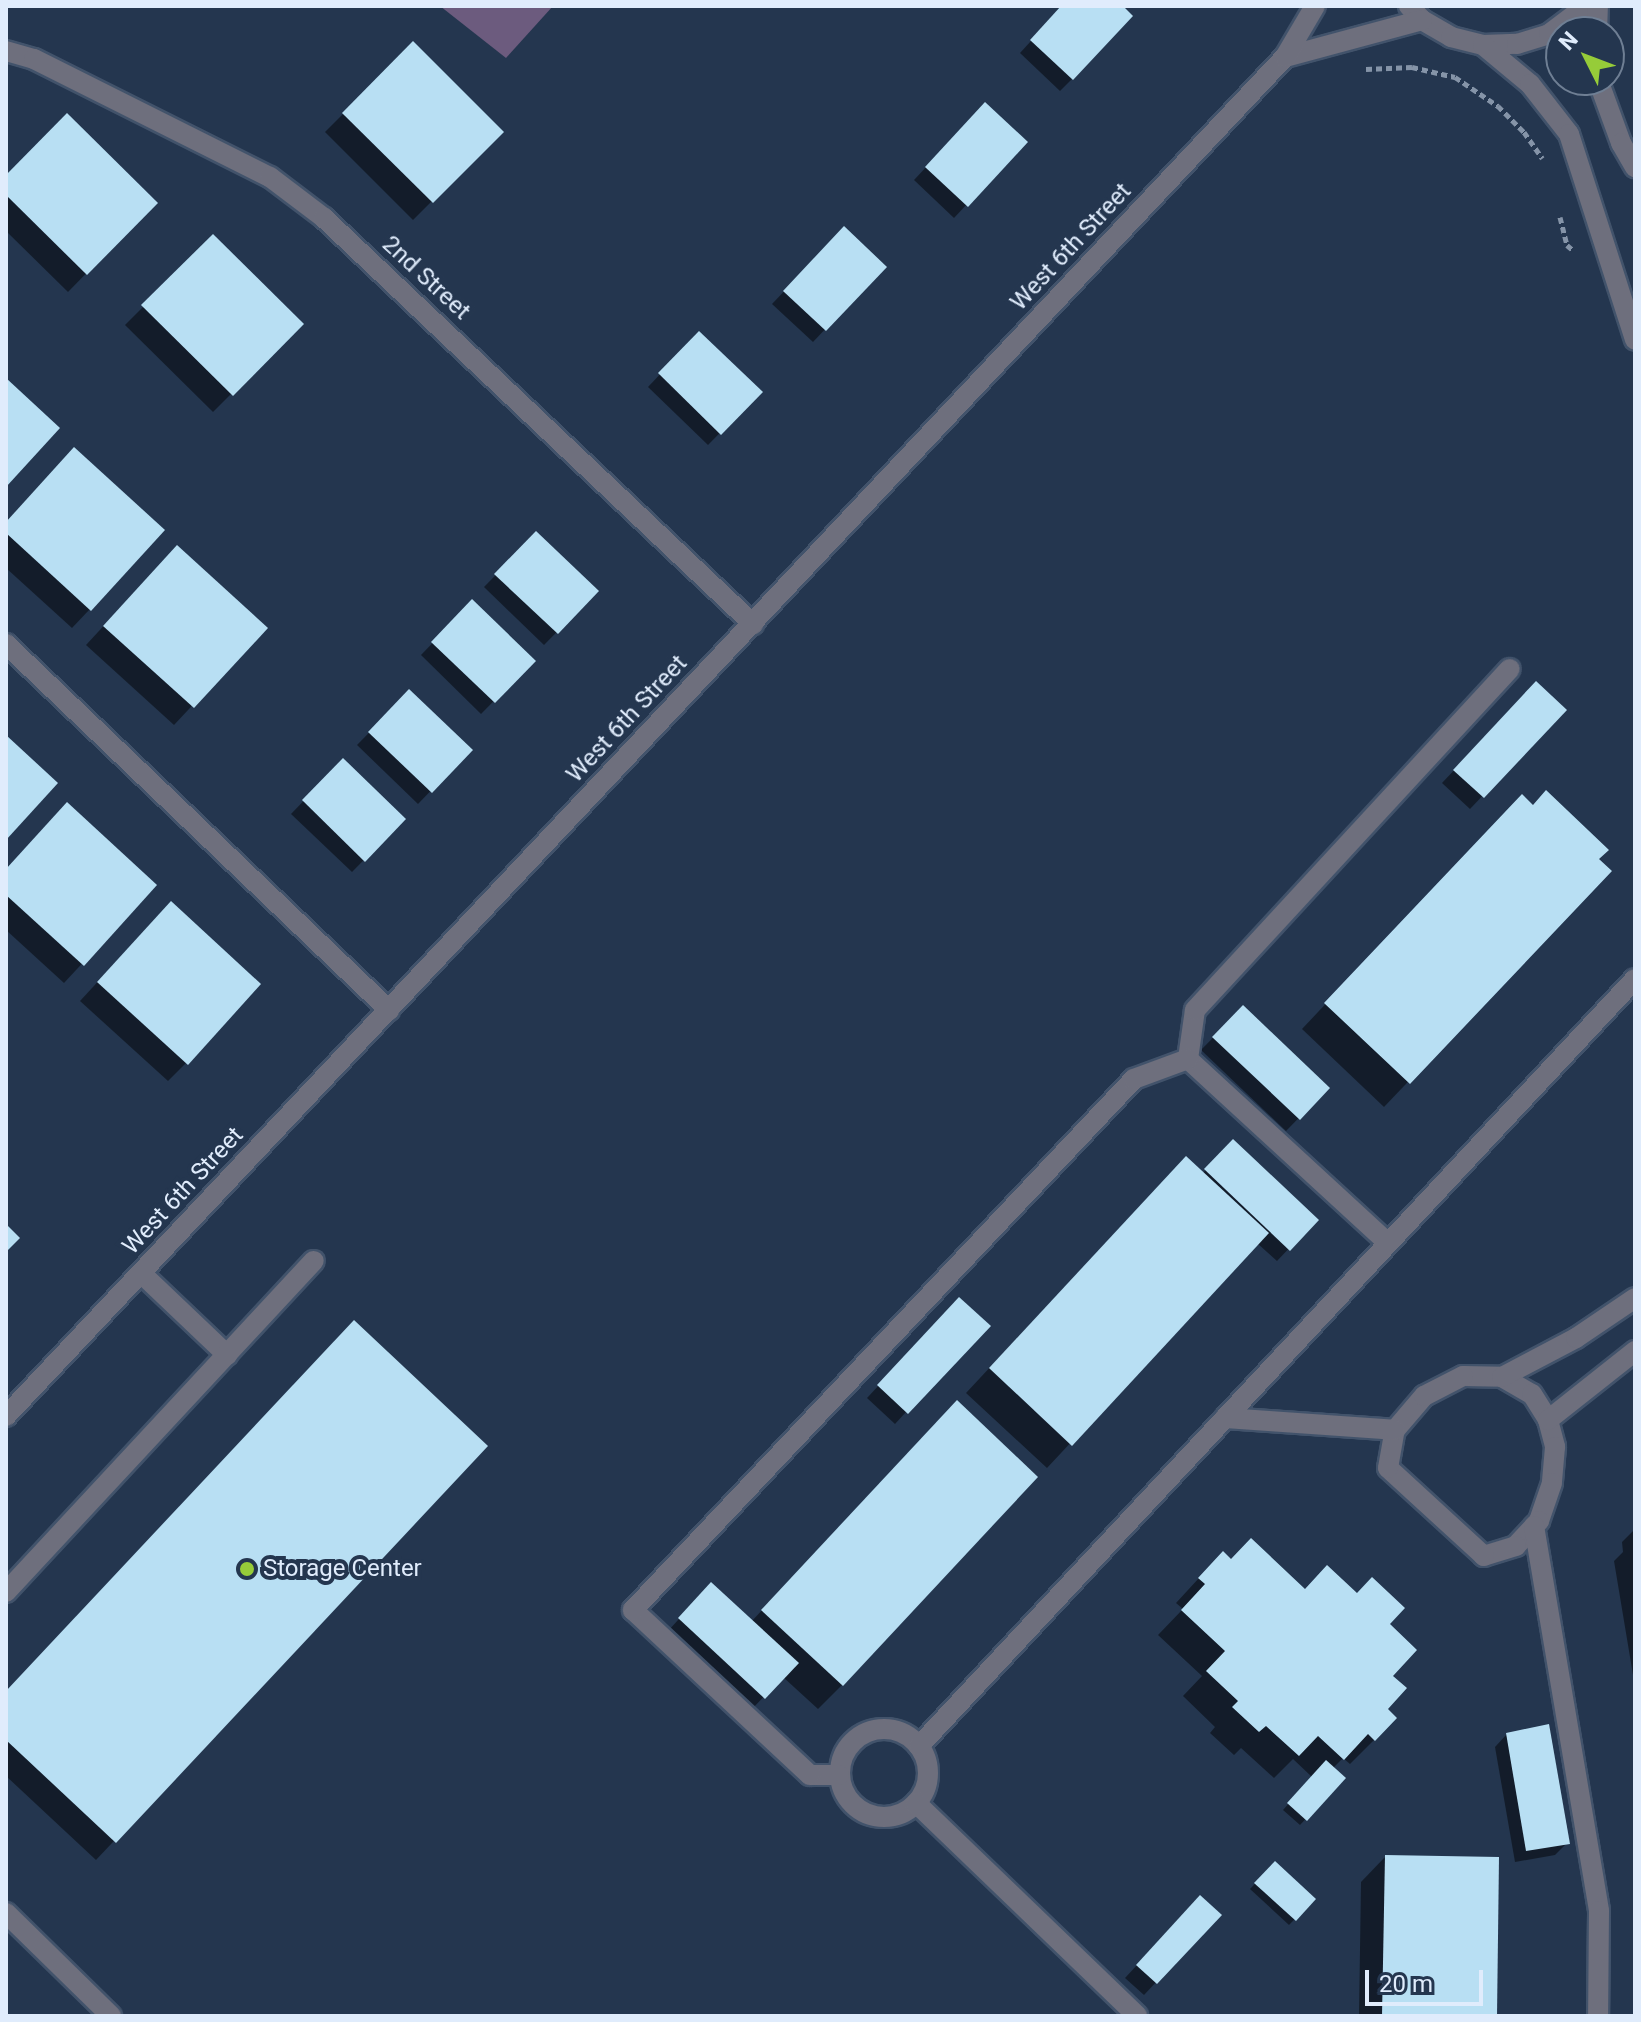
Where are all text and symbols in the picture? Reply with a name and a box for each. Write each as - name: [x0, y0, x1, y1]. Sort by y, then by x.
- north arrow: [1545, 16, 1625, 96]
- text: N: [1554, 27, 1583, 55]
- street label: West 6th Street: [1005, 177, 1137, 317]
- street label: 2nd Street: [376, 230, 476, 326]
- street label: West 6th Street: [561, 649, 693, 789]
- street label: West 6th Street: [117, 1121, 249, 1261]
- place label: Storage Center: [263, 1555, 422, 1583]
- marker: Storage Center: [238, 1560, 256, 1578]
- scale bar: [1369, 1954, 1487, 2004]
- text: 20 m: [1379, 1970, 1433, 1998]

